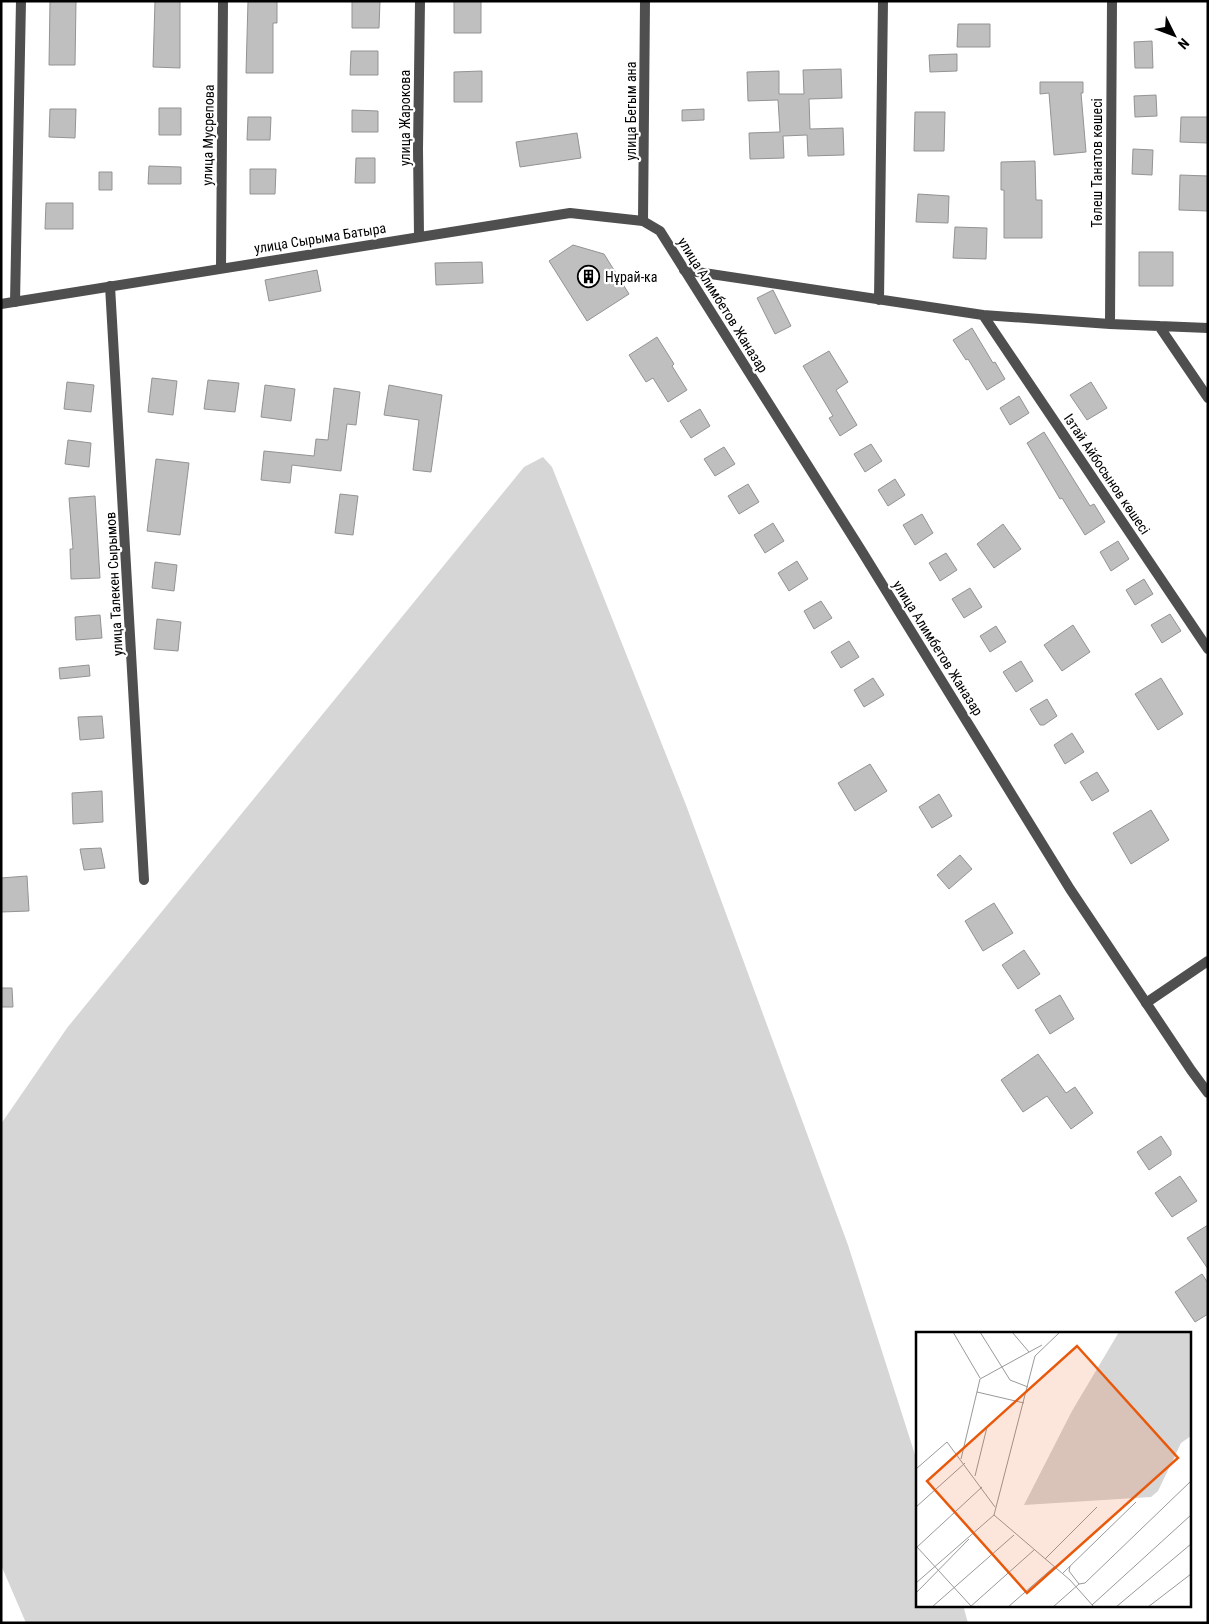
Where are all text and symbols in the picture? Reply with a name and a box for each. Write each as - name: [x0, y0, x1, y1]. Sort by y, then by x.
- north arrow: [1149, 10, 1199, 60]
- text: N: [1175, 35, 1192, 52]
- street label: улица Бегым ана: [623, 62, 639, 160]
- street label: улица Жарокова: [397, 70, 413, 166]
- street label: улица Мусрепова: [199, 84, 217, 186]
- street label: Төлеш Танатов көшесі: [1089, 98, 1105, 228]
- street label: улица Сырыма Батыра: [253, 220, 387, 256]
- street label: улица Алимбетов Жаназар: [675, 234, 771, 376]
- building icon: Нұрай-ка: [577, 265, 601, 289]
- place label: Нұрай-ка: [605, 269, 658, 285]
- street label: Ізтай Айбосынов көшесі: [1061, 411, 1153, 537]
- street label: улица Талекен Сырымов: [102, 512, 126, 656]
- street label: улица Алимбетов Жаназар: [890, 577, 986, 719]
- inset map: [916, 1332, 1192, 1606]

